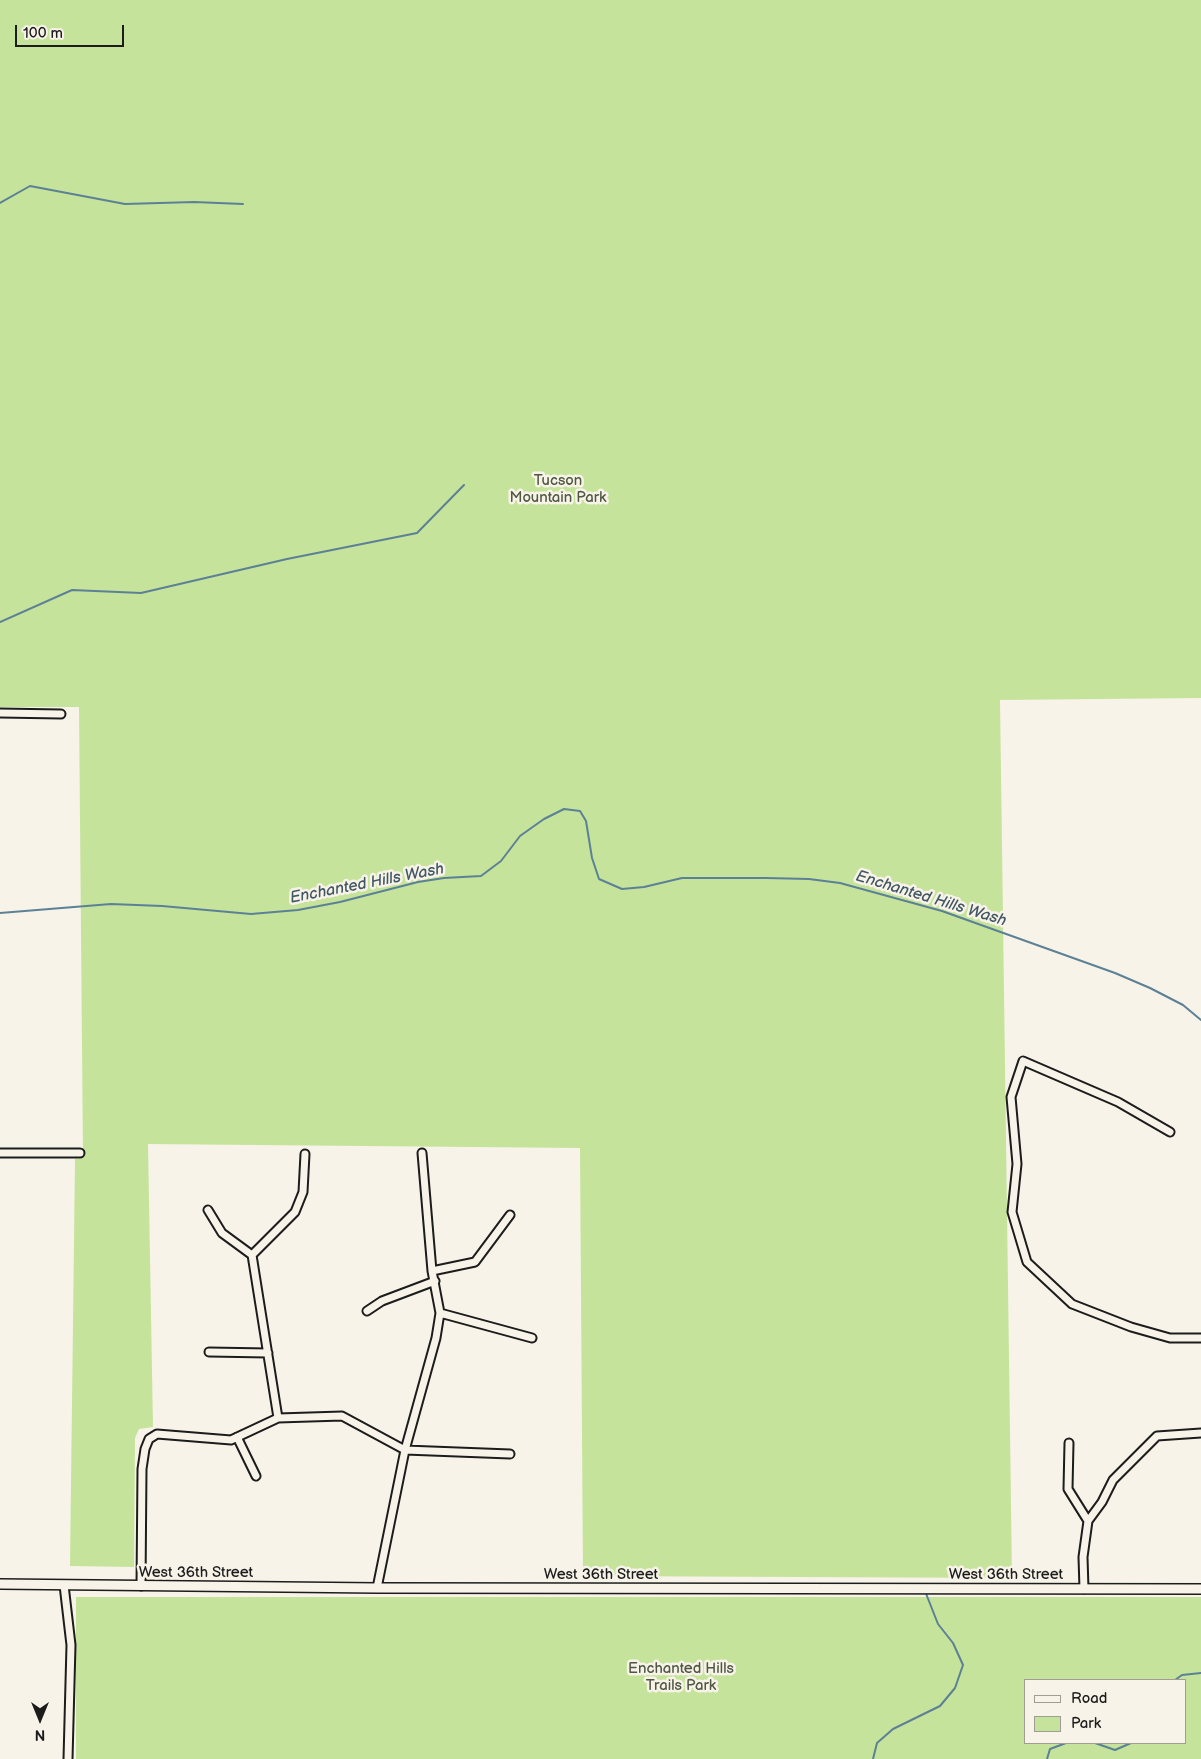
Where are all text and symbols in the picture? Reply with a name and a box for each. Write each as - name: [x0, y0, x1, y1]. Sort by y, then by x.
- scale bar: [18, 15, 126, 47]
- text: 100 m: [23, 24, 63, 43]
- park label: Tucson Mountain Park: [510, 472, 606, 507]
- water label: Enchanted Hills Wash: [288, 860, 446, 908]
- water label: Enchanted Hills Wash: [853, 867, 1009, 931]
- street label: West 36th Street: [139, 1564, 253, 1582]
- street label: West 36th Street: [544, 1566, 658, 1584]
- street label: West 36th Street: [949, 1566, 1063, 1584]
- park label: Enchanted Hills Trails Park: [628, 1660, 734, 1695]
- legend: [1024, 1679, 1186, 1744]
- text: Road: [1071, 1689, 1107, 1708]
- north arrow: [15, 1694, 65, 1744]
- text: Park: [1071, 1714, 1101, 1733]
- text: N: [35, 1726, 45, 1743]

